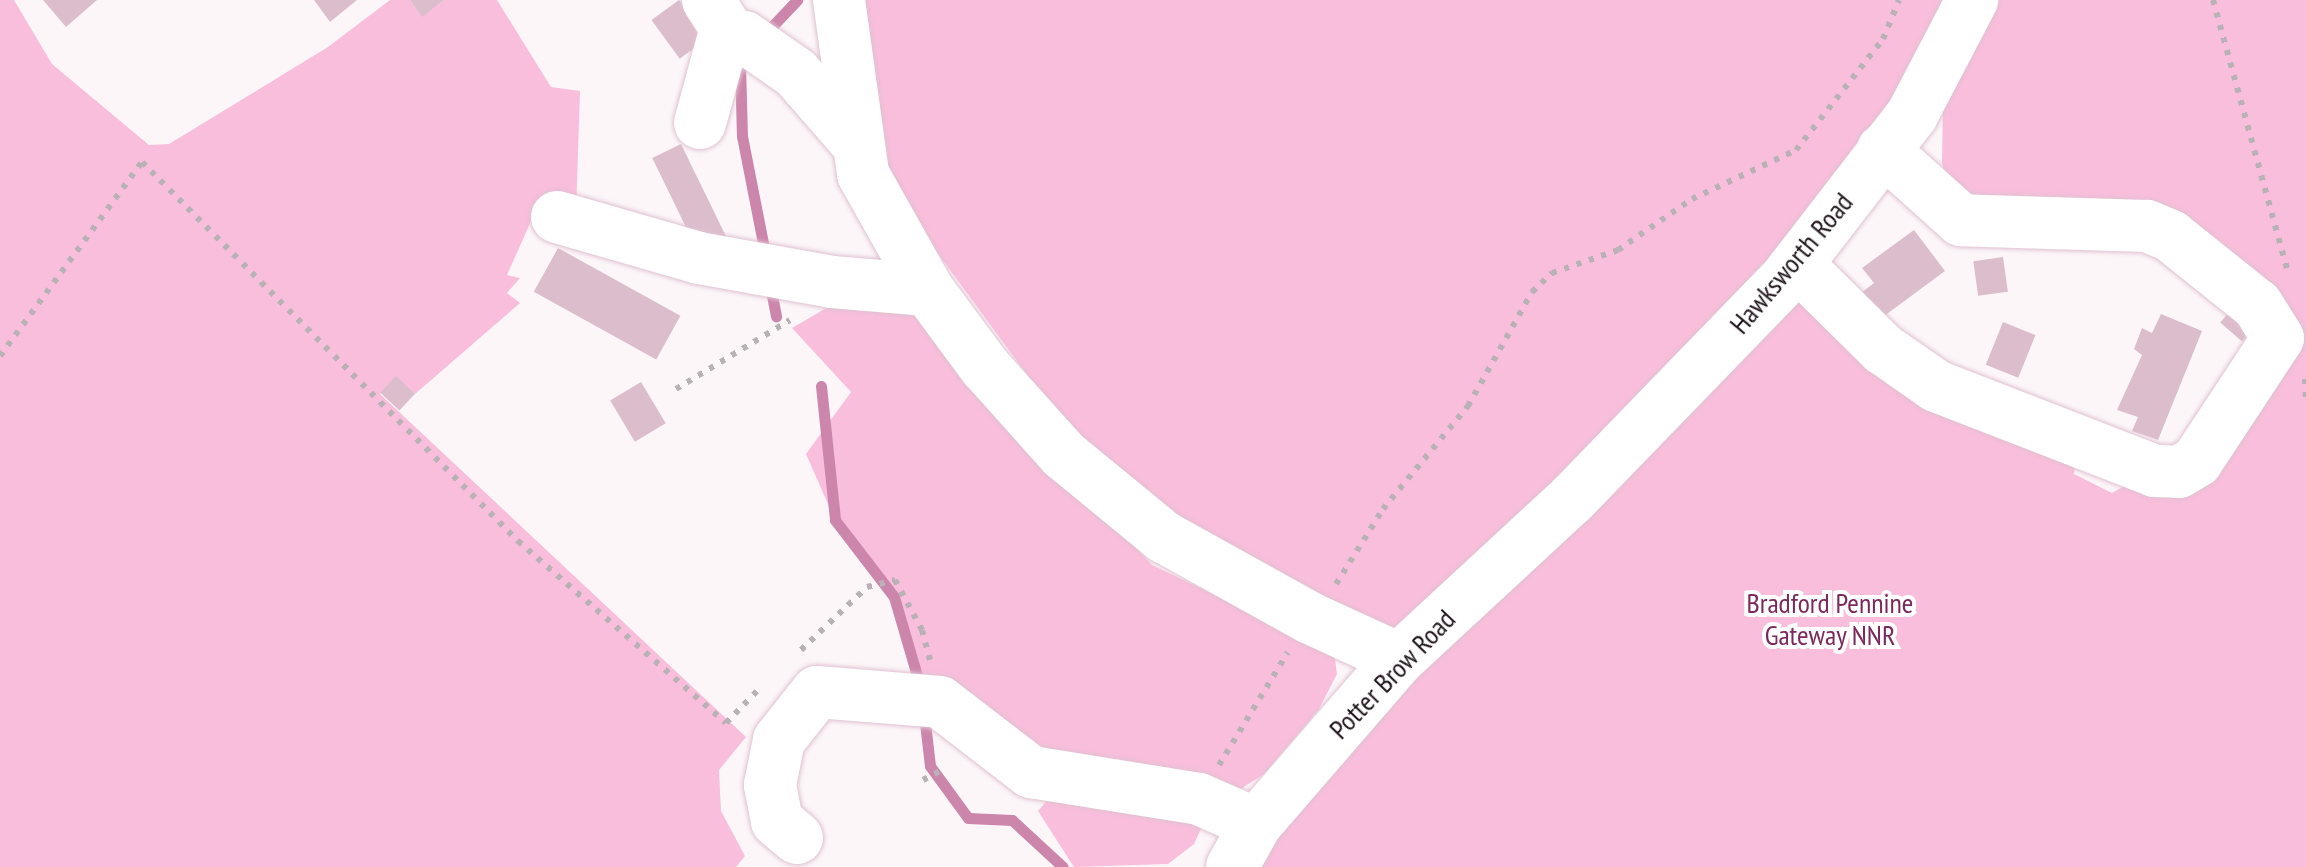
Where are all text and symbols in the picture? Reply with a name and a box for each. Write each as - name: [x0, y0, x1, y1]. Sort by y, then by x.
- street label: Hawksworth Road: [1722, 186, 1860, 340]
- park label: Bradford Pennine Gateway NNR: [1747, 586, 1913, 652]
- street label: Potter Brow Road: [1322, 602, 1462, 746]

